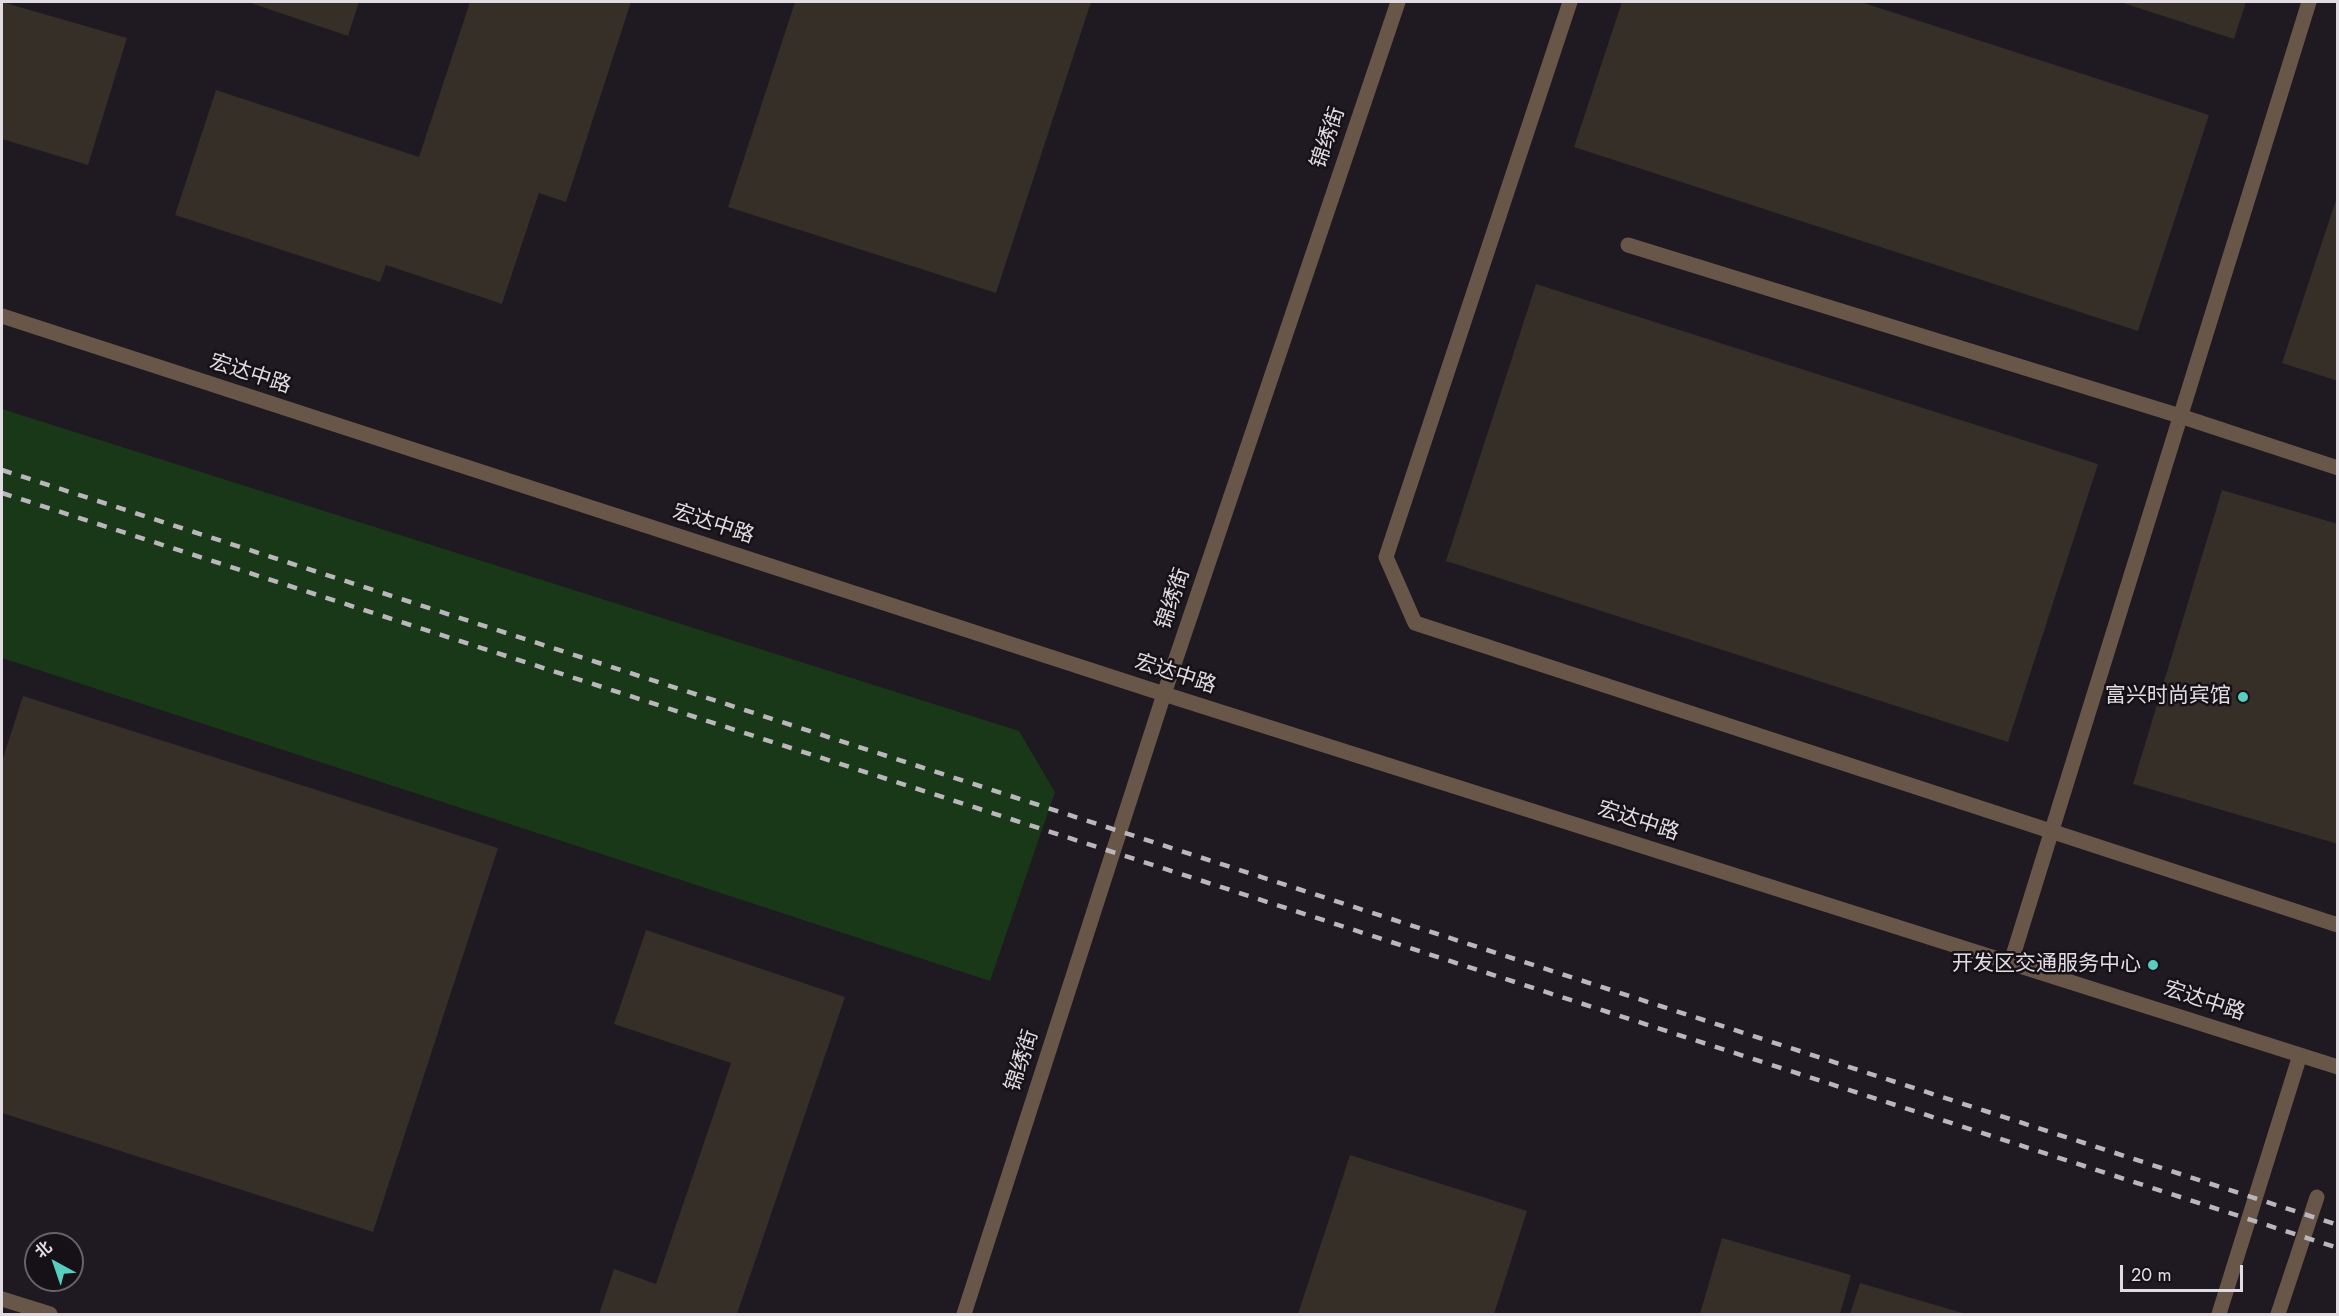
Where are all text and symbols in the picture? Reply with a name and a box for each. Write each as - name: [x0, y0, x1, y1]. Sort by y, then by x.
- street label: 锦绣街: [1307, 104, 1351, 172]
- street label: 宏达中路: [206, 350, 294, 400]
- street label: 宏达中路: [669, 500, 757, 550]
- street label: 锦绣街: [1152, 565, 1196, 633]
- street label: 宏达中路: [1131, 650, 1219, 700]
- place label: 富兴时尚宾馆: [2105, 684, 2231, 710]
- marker: 富兴时尚宾馆: [2236, 690, 2250, 704]
- street label: 宏达中路: [1594, 797, 1682, 847]
- place label: 开发区交通服务中心: [1952, 952, 2141, 978]
- marker: 开发区交通服务中心: [2146, 958, 2160, 972]
- street label: 宏达中路: [2160, 977, 2248, 1027]
- street label: 锦绣街: [1001, 1027, 1045, 1095]
- north arrow: [24, 1232, 84, 1292]
- text: 北: [30, 1235, 57, 1263]
- scale bar: [2123, 1253, 2246, 1291]
- text: 20 m: [2131, 1262, 2171, 1288]

